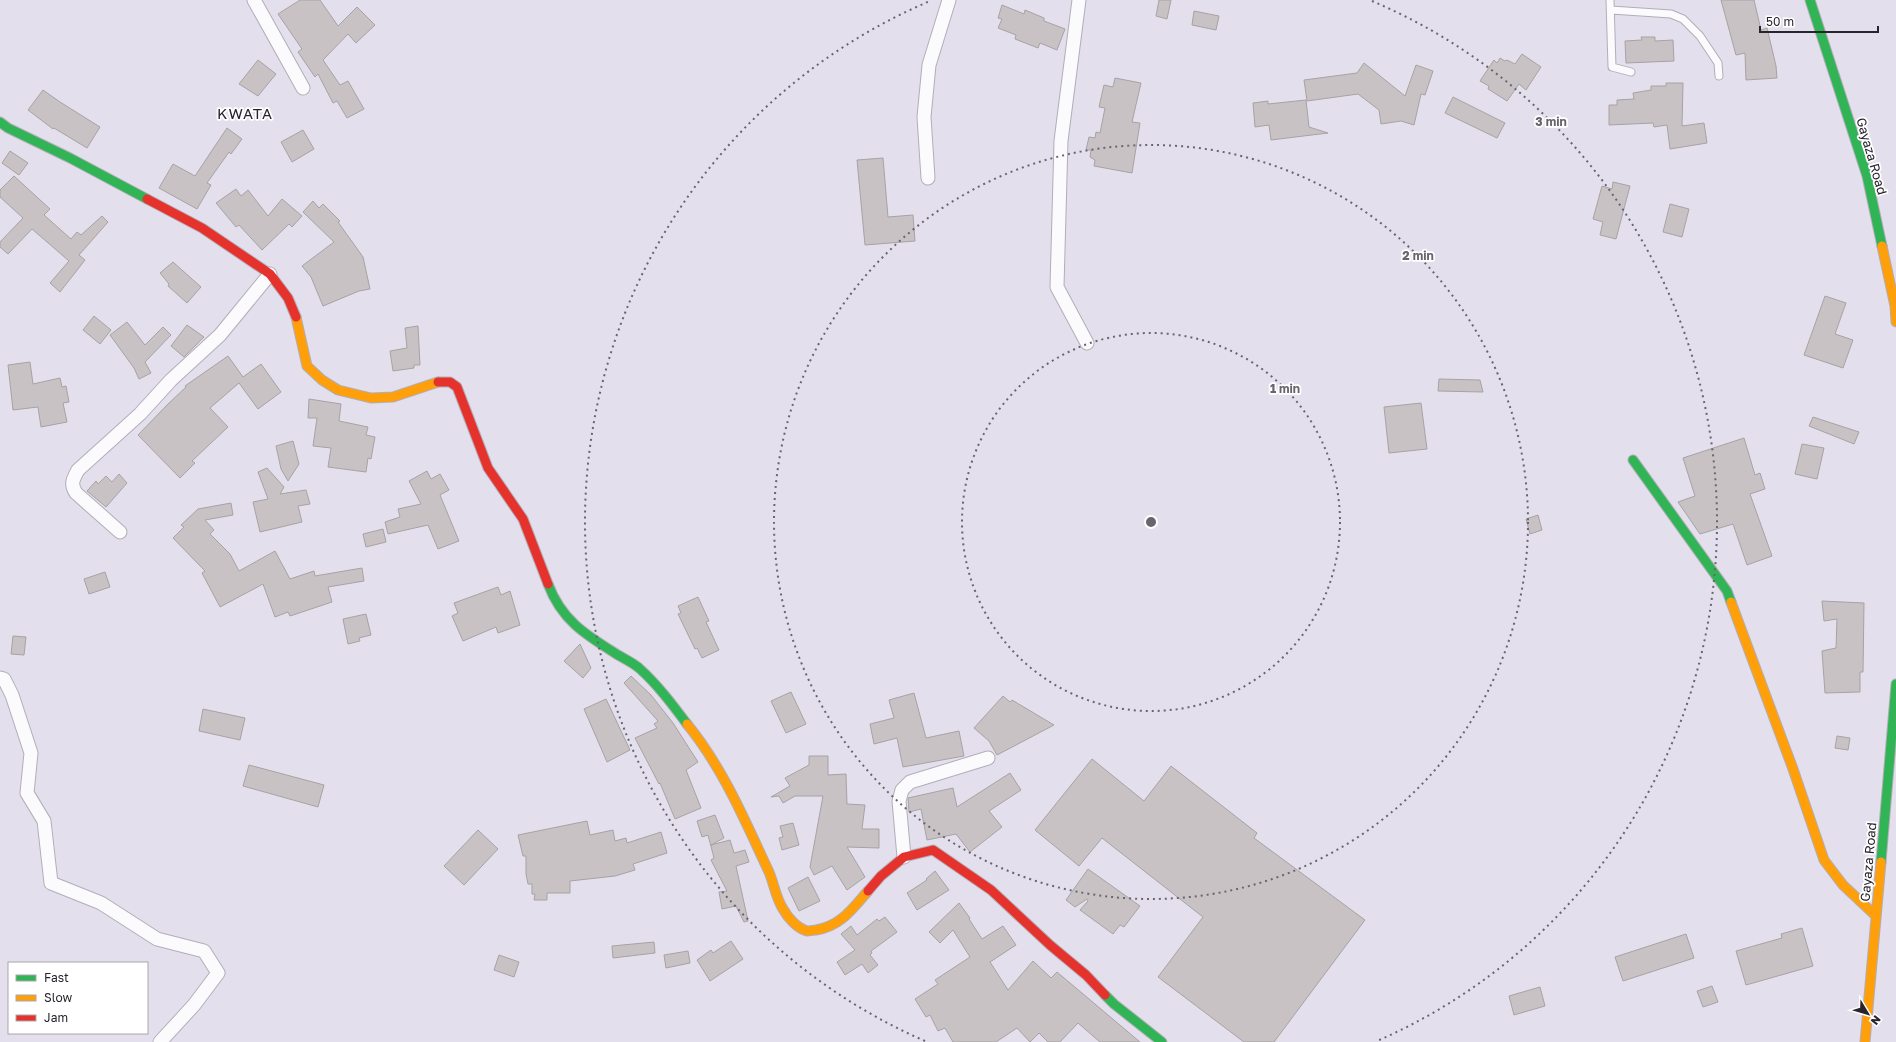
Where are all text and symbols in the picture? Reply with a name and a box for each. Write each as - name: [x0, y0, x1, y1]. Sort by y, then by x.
- scale bar: [1760, 8, 1878, 34]
- text: 50 m: [1766, 14, 1794, 29]
- district label: KWATA: [217, 104, 273, 122]
- text: 3 min: [1535, 114, 1567, 129]
- street label: Gayaza Road: [1853, 116, 1891, 196]
- text: 2 min: [1402, 248, 1434, 263]
- text: 1 min: [1270, 381, 1300, 396]
- centre of rings: [1144, 515, 1158, 529]
- street label: Gayaza Road: [1857, 822, 1879, 902]
- legend: [8, 962, 148, 1034]
- text: Fast: [44, 970, 69, 985]
- text: Slow: [44, 990, 72, 1005]
- north arrow: [1848, 994, 1888, 1034]
- text: Jam: [44, 1010, 68, 1025]
- text: N: [1869, 1013, 1884, 1028]

